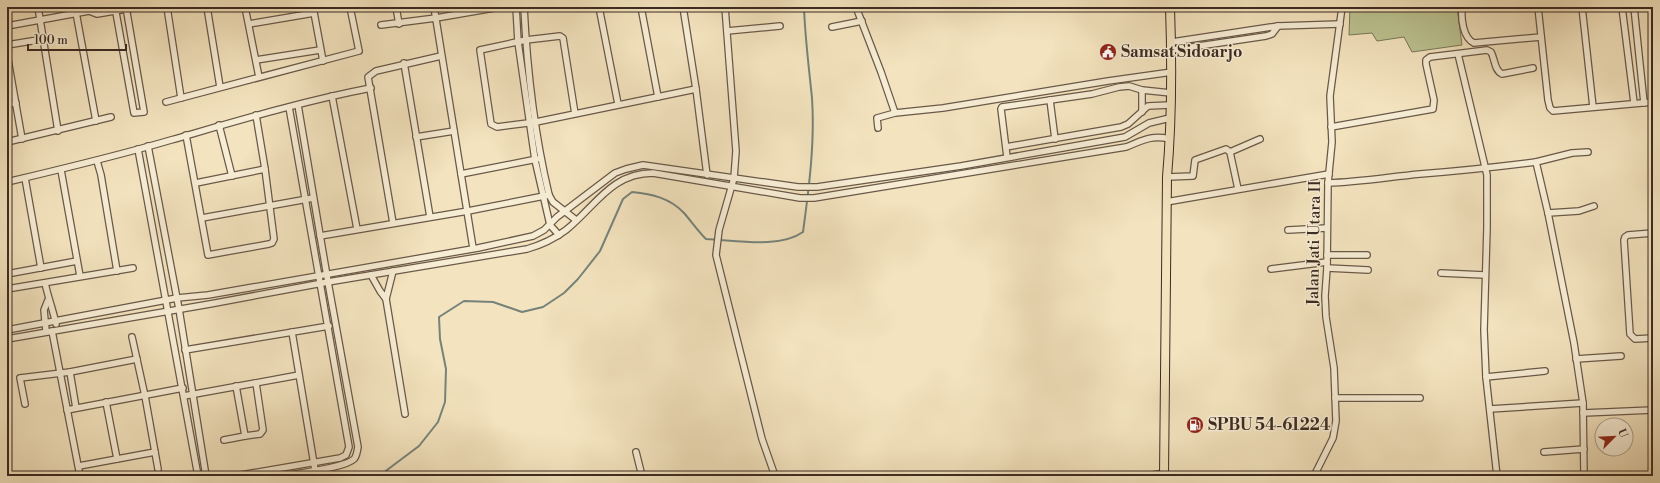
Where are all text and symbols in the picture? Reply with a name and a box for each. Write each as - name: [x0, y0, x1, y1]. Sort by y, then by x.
- scale bar: [28, 26, 126, 52]
- text: 100 m: [34, 33, 68, 48]
- public building icon: Samsat Sidoarjo: [1098, 42, 1118, 62]
- place label: Samsat Sidoarjo: [1121, 42, 1242, 62]
- street label: Jalan Jati Utara II: [1303, 180, 1325, 307]
- fuel station icon: SPBU 54-61224: [1185, 415, 1205, 435]
- place label: SPBU 54-61224: [1208, 415, 1331, 435]
- north arrow: [1594, 417, 1634, 457]
- text: U: [1614, 427, 1631, 441]

